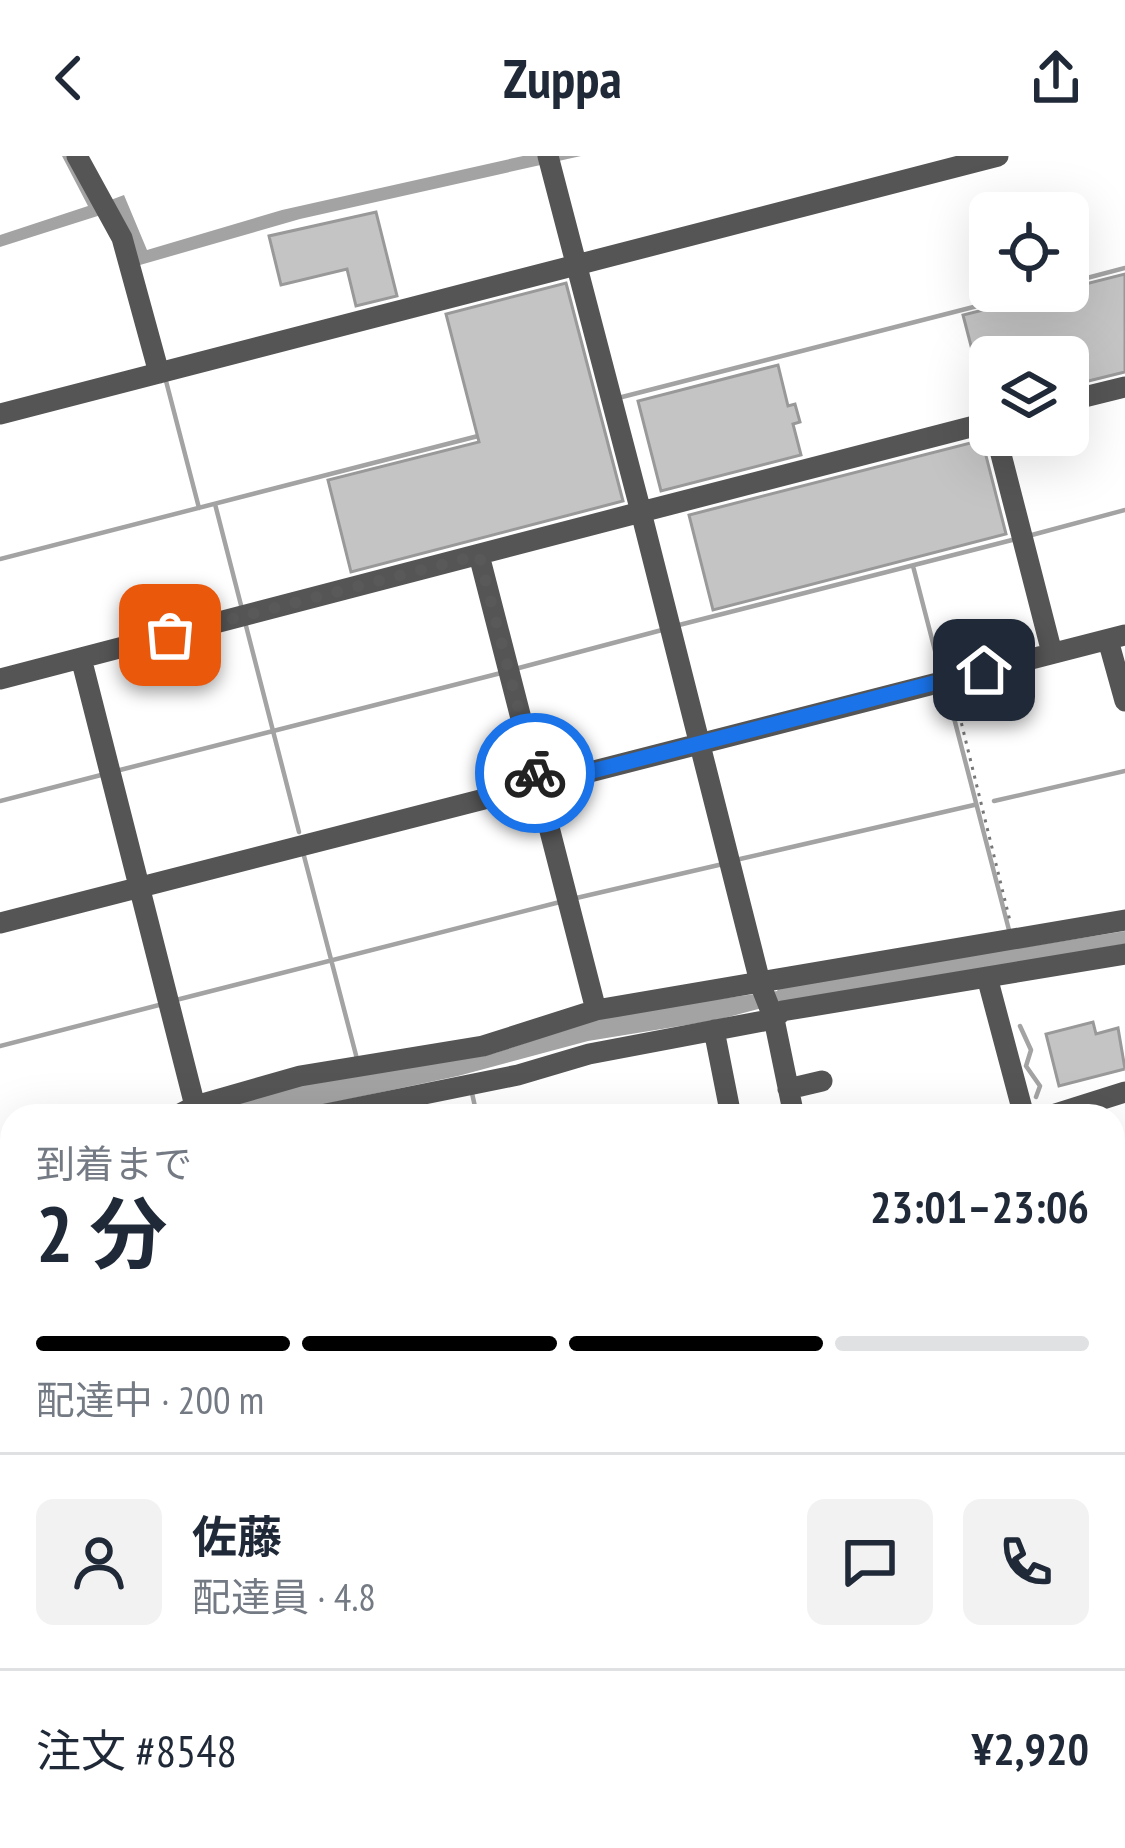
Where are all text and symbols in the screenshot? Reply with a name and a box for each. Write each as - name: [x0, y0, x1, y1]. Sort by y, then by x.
- text: Zuppa: [503, 43, 622, 113]
- icon: back: [36, 45, 102, 111]
- icon: share: [1023, 45, 1089, 111]
- map controls: [969, 192, 1089, 456]
- button: locate: [969, 192, 1089, 312]
- button: layers: [969, 336, 1089, 456]
- pin: [119, 584, 221, 686]
- icon: bag: [137, 602, 203, 668]
- pin: [933, 619, 1035, 721]
- icon: home: [951, 637, 1017, 703]
- courier: [475, 713, 595, 833]
- icon: bike: [502, 740, 568, 806]
- text: 到着まで: [36, 1138, 192, 1189]
- text: 23:01–23:06: [870, 1177, 1089, 1235]
- text: 2 分: [36, 1183, 167, 1284]
- text: 配達中 · 200 m: [36, 1374, 264, 1425]
- button: person: [36, 1499, 162, 1625]
- button: chat: [807, 1499, 933, 1625]
- button: phone: [963, 1499, 1089, 1625]
- text: 佐藤: [192, 1507, 282, 1565]
- text: 配達員 · 4.8: [192, 1571, 376, 1622]
- text: ¥2,920: [972, 1719, 1089, 1777]
- text: 注文 #8548: [36, 1721, 237, 1779]

